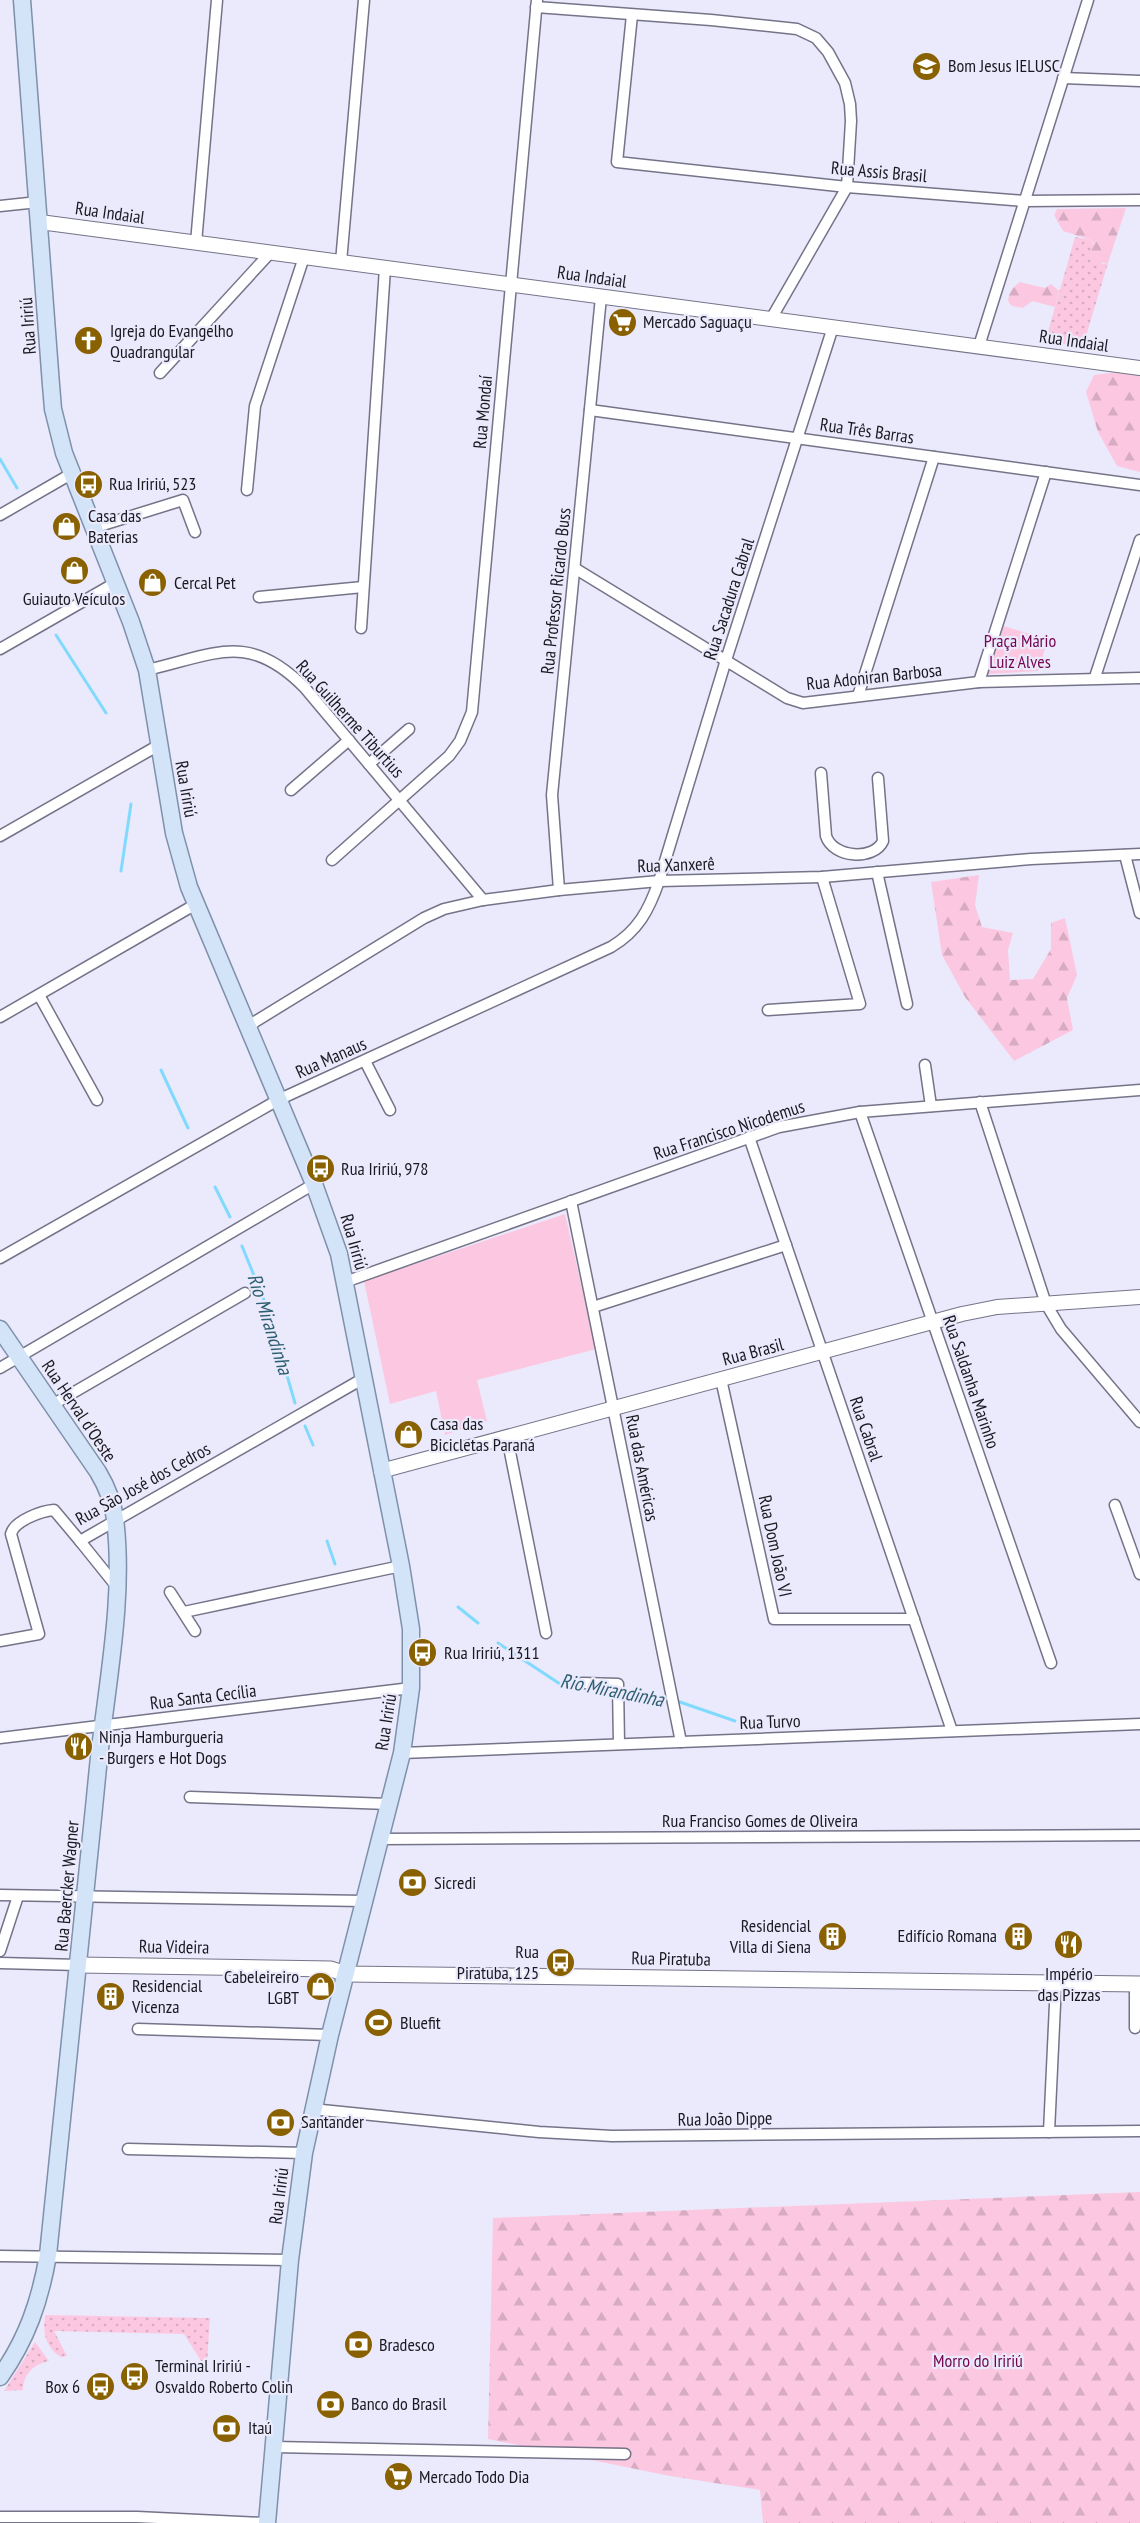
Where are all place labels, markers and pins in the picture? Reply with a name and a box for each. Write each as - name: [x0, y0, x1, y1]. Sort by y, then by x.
- school or university icon: Bom Jesus IELUSC: [911, 50, 943, 82]
- place label: Bom Jesus IELUSC: [948, 54, 1060, 77]
- supermarket icon: Mercado Saguaçu: [606, 306, 638, 338]
- place label: Mercado Saguaçu: [643, 310, 752, 333]
- place label: Igreja do Evangelho Quadrangular: [110, 319, 234, 363]
- church icon: Igreja do Evangelho Quadrangular: [73, 325, 105, 357]
- bus stop icon: Rua Iririú, 523: [72, 468, 104, 500]
- place label: Rua Iririú, 523: [109, 472, 196, 495]
- place label: Casa das Baterias: [88, 504, 141, 548]
- shop icon: Casa das Baterias: [51, 510, 83, 542]
- shop icon: Guiauto Veículos: [58, 554, 90, 586]
- shop icon: Cercal Pet: [137, 567, 169, 599]
- place label: Cercal Pet: [174, 571, 236, 594]
- place label: Guiauto Veículos: [23, 587, 125, 610]
- bus stop icon: Rua Iririú, 978: [304, 1153, 336, 1185]
- place label: Rua Iririú, 978: [341, 1157, 428, 1180]
- place label: Casa das Bicicletas Paraná: [430, 1412, 535, 1456]
- shop icon: Casa das Bicicletas Paraná: [393, 1418, 425, 1450]
- bus stop icon: Rua Iririú, 1311: [407, 1637, 439, 1669]
- place label: Rua Iririú, 1311: [444, 1641, 540, 1664]
- place label: Ninja Hamburgueria - Burgers e Hot Dogs: [99, 1725, 227, 1769]
- restaurant icon: Ninja Hamburgueria - Burgers e Hot Dogs: [62, 1731, 94, 1763]
- bank icon: Sicredi: [397, 1867, 429, 1899]
- place label: Sicredi: [434, 1871, 476, 1894]
- place label: Residencial Villa di Siena: [729, 1914, 812, 1958]
- building icon: Residencial Villa di Siena: [816, 1920, 848, 1952]
- building icon: Edifício Romana: [1002, 1920, 1034, 1952]
- place label: Edifício Romana: [897, 1924, 997, 1947]
- restaurant icon: Império das Pizzas: [1053, 1929, 1085, 1961]
- place label: Rua Piratuba, 125: [457, 1940, 539, 1984]
- bus stop icon: Rua Piratuba, 125: [544, 1946, 576, 1978]
- place label: Império das Pizzas: [1037, 1962, 1101, 2006]
- place label: Cabeleireiro LGBT: [224, 1965, 299, 2009]
- shop icon: Cabeleireiro LGBT: [304, 1971, 336, 2003]
- place label: Residencial Vicenza: [131, 1974, 203, 2018]
- building icon: Residencial Vicenza: [95, 1980, 127, 2012]
- sports icon: Bluefit: [363, 2007, 395, 2039]
- place label: Bluefit: [400, 2011, 441, 2034]
- bank icon: Santander: [264, 2106, 296, 2138]
- place label: Santander: [301, 2110, 364, 2133]
- bank icon: Bradesco: [342, 2329, 374, 2361]
- place label: Bradesco: [379, 2333, 435, 2356]
- place label: Terminal Iririú - Osvaldo Roberto Colin: [155, 2354, 293, 2398]
- bus stop icon: Terminal Iririú - Osvaldo Roberto Colin: [118, 2360, 150, 2392]
- bus stop icon: Box 6: [85, 2371, 117, 2403]
- place label: Box 6: [45, 2375, 80, 2398]
- bank icon: Banco do Brasil: [314, 2388, 346, 2420]
- place label: Banco do Brasil: [351, 2392, 447, 2415]
- bank icon: Itaú: [211, 2412, 243, 2444]
- place label: Itaú: [248, 2416, 272, 2439]
- supermarket icon: Mercado Todo Dia: [382, 2461, 414, 2493]
- place label: Mercado Todo Dia: [419, 2465, 529, 2488]

